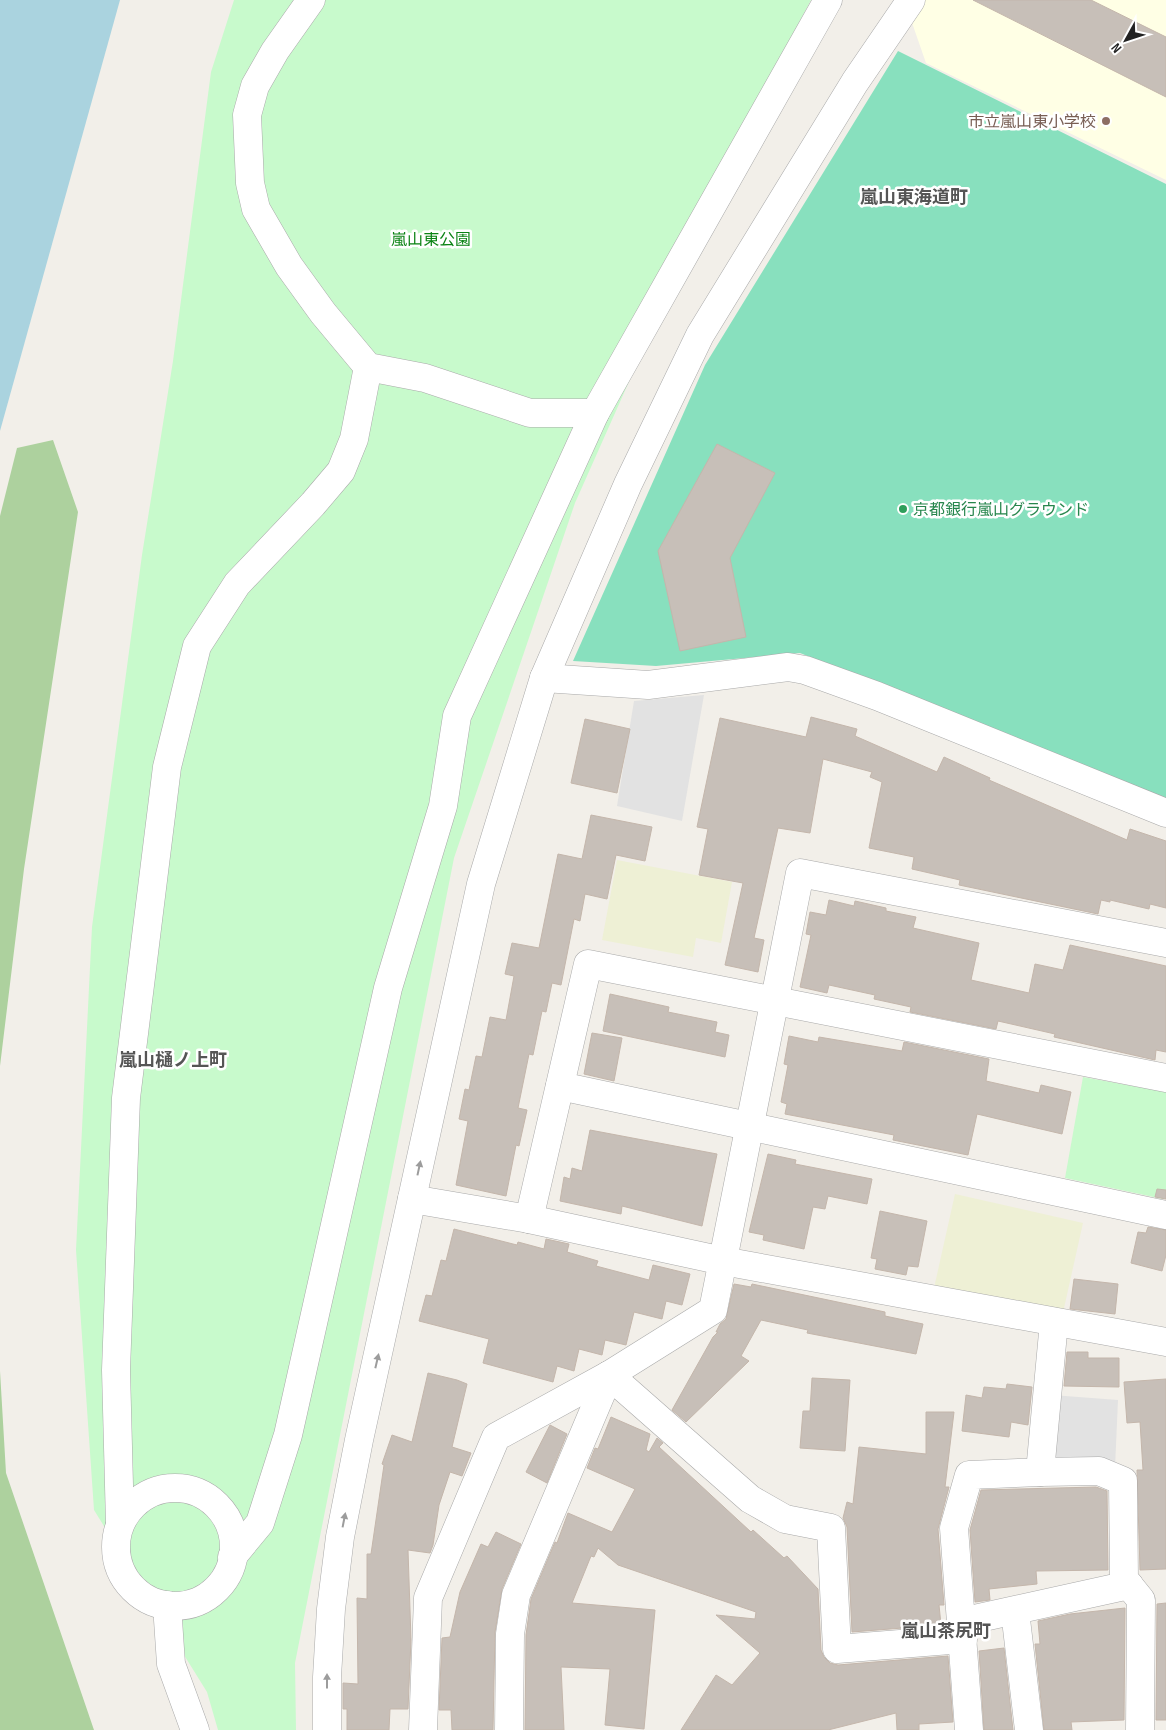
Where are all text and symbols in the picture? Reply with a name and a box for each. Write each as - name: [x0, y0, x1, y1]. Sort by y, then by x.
- north arrow: [1101, 15, 1151, 65]
- text: N: [1108, 40, 1125, 56]
- place label: 市立嵐山東小学校: [968, 113, 1096, 132]
- marker: 市立嵐山東小学校: [1100, 115, 1112, 127]
- district label: 嵐山東海道町: [860, 187, 968, 208]
- park label: 嵐山東公園: [391, 231, 471, 250]
- place label: 京都銀行嵐山グラウンド: [913, 501, 1089, 520]
- marker: 京都銀行嵐山グラウンド: [897, 503, 909, 515]
- district label: 嵐山樋ノ上町: [119, 1050, 227, 1071]
- one-way arrow: [415, 1160, 423, 1175]
- one-way arrow: [373, 1353, 381, 1368]
- one-way arrow: [340, 1511, 348, 1527]
- district label: 嵐山茶尻町: [901, 1621, 991, 1642]
- one-way arrow: [323, 1673, 331, 1689]

